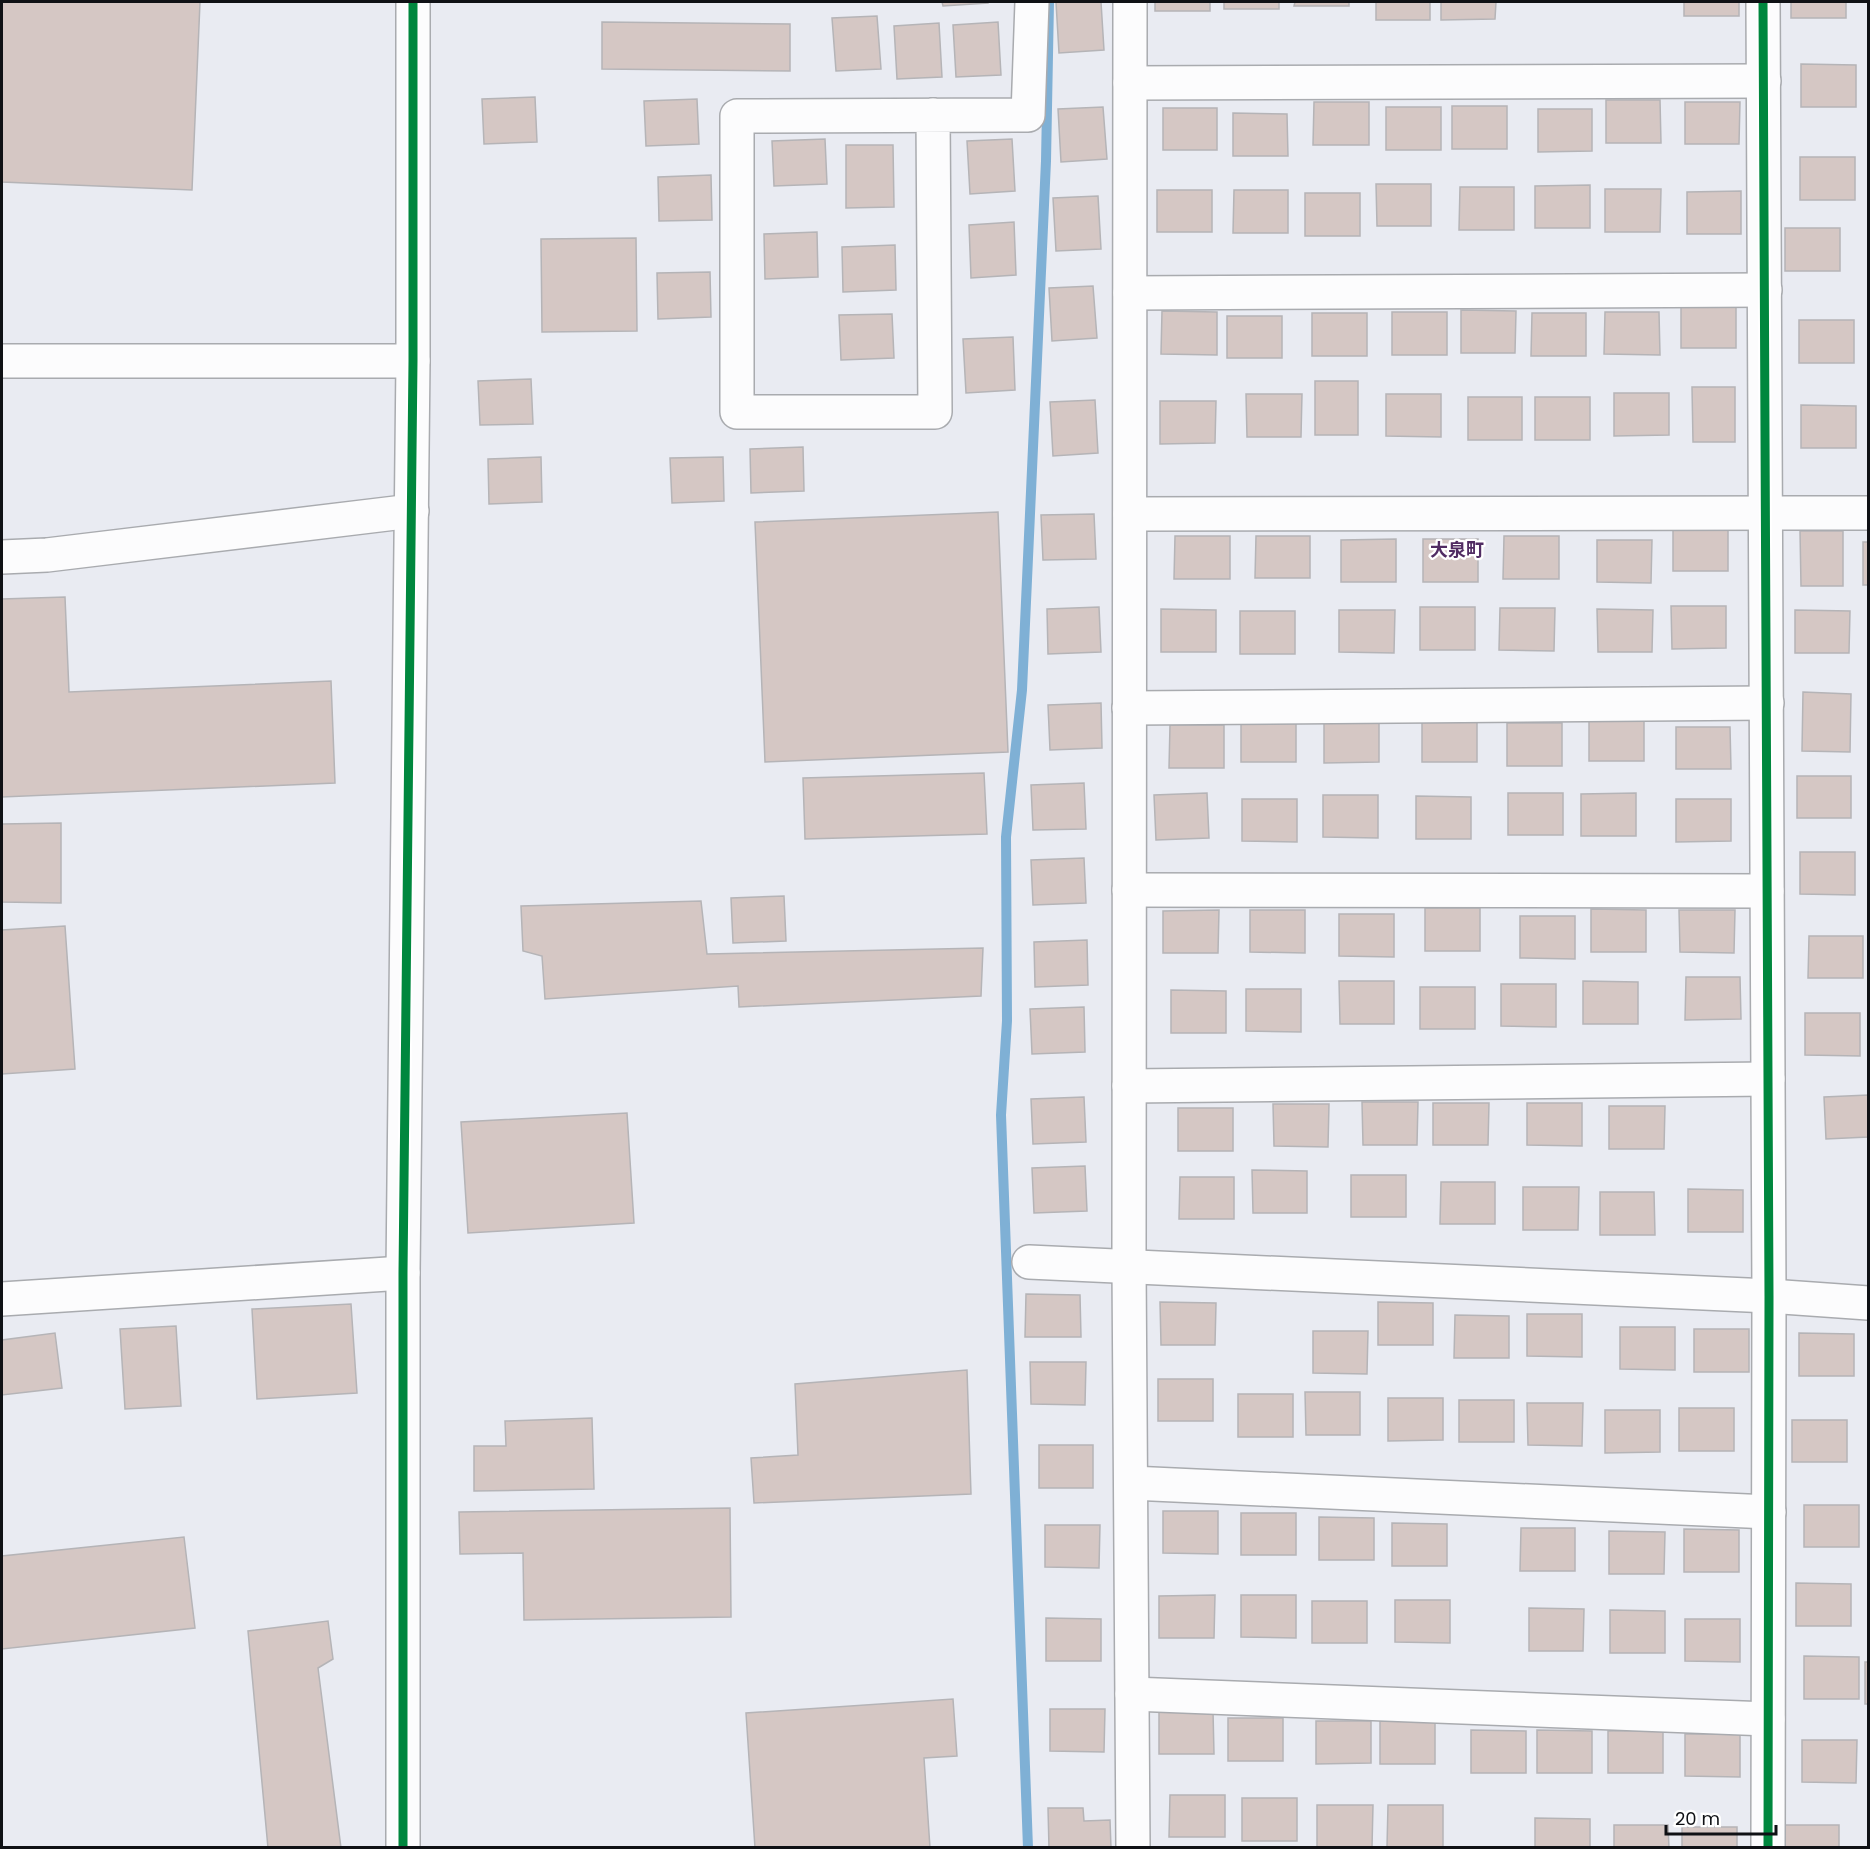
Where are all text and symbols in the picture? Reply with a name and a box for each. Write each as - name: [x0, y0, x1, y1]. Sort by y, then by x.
- district label: 大泉町: [1430, 537, 1484, 562]
- scale bar: [1666, 1798, 1776, 1836]
- text: 20 m: [1675, 1806, 1720, 1831]

